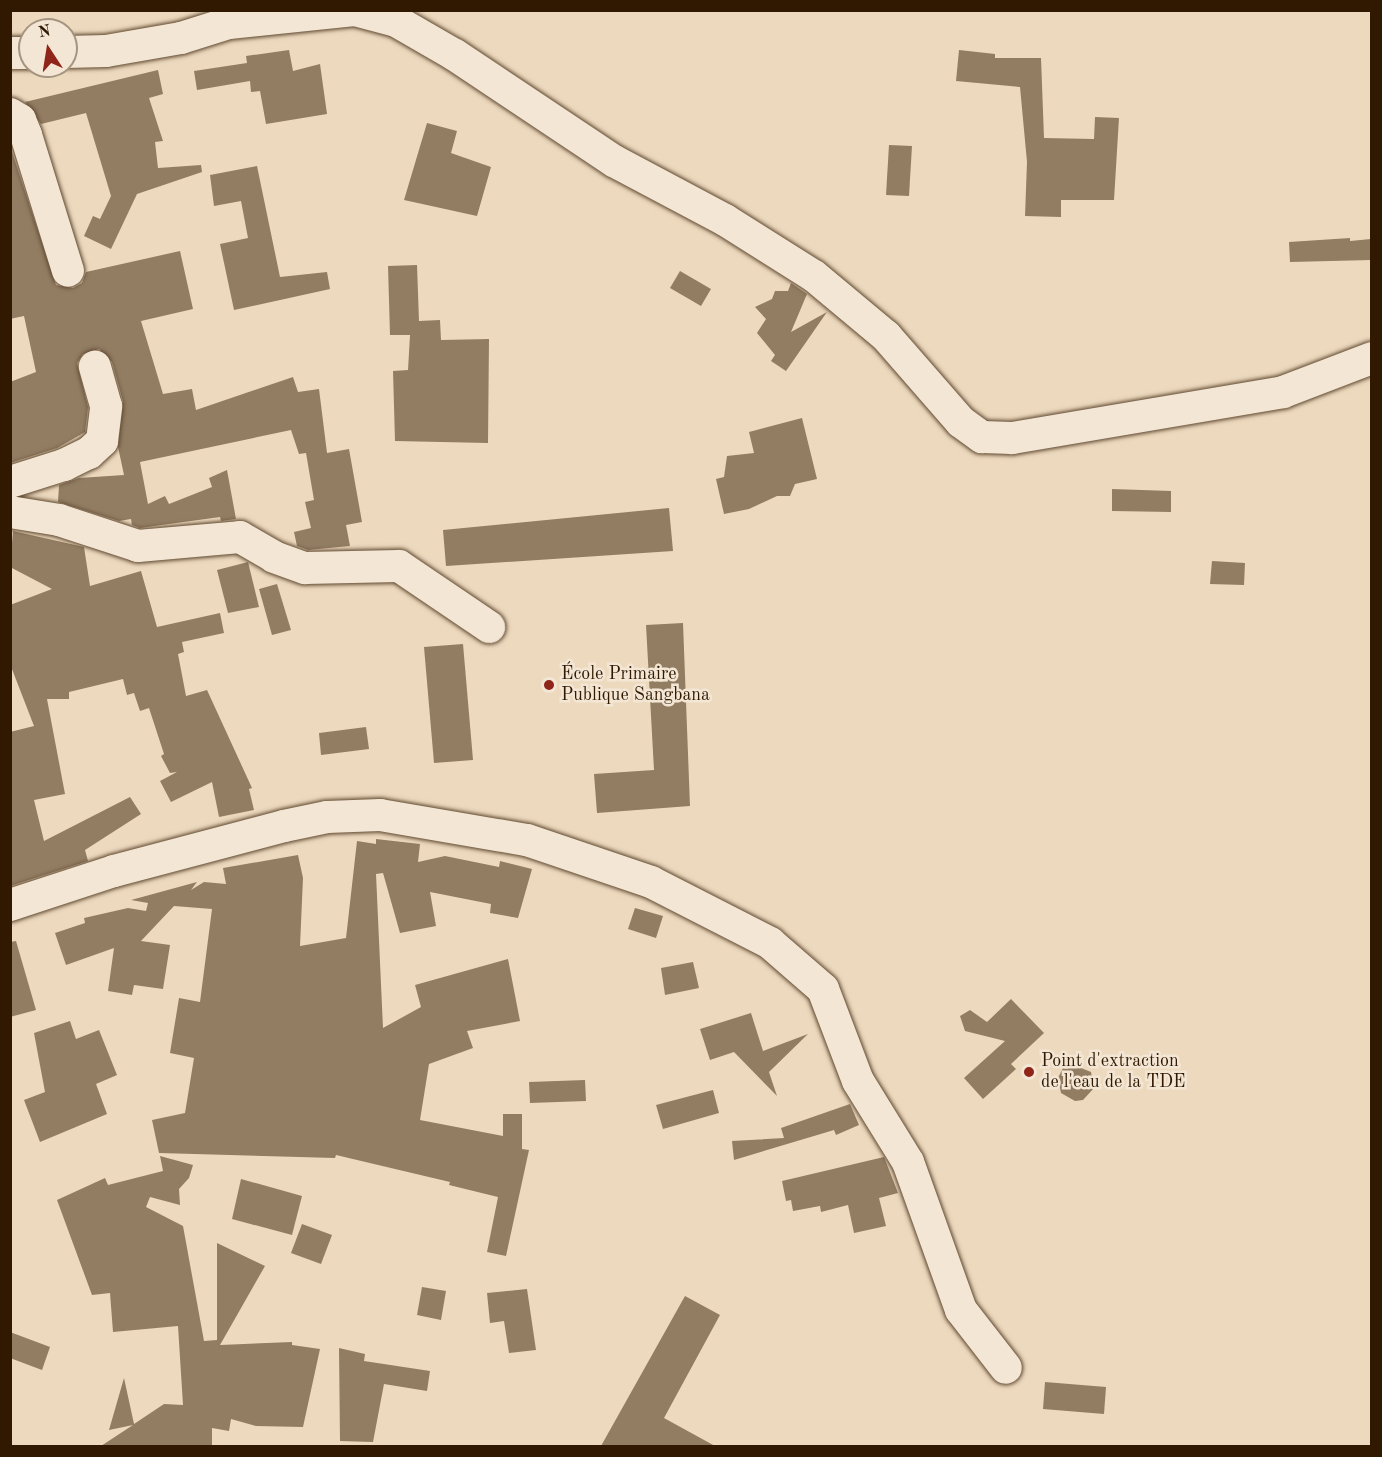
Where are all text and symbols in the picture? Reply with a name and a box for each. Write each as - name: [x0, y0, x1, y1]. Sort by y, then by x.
- north arrow: [18, 18, 78, 78]
- text: N: [37, 23, 52, 41]
- place label: École Primaire Publique Sangbana: [561, 664, 710, 706]
- marker: École Primaire Publique Sangbana: [542, 678, 556, 692]
- place label: Point d'extraction de l'eau de la TDE: [1041, 1051, 1186, 1094]
- marker: Point d'extraction de l'eau de la TDE: [1022, 1065, 1036, 1079]

